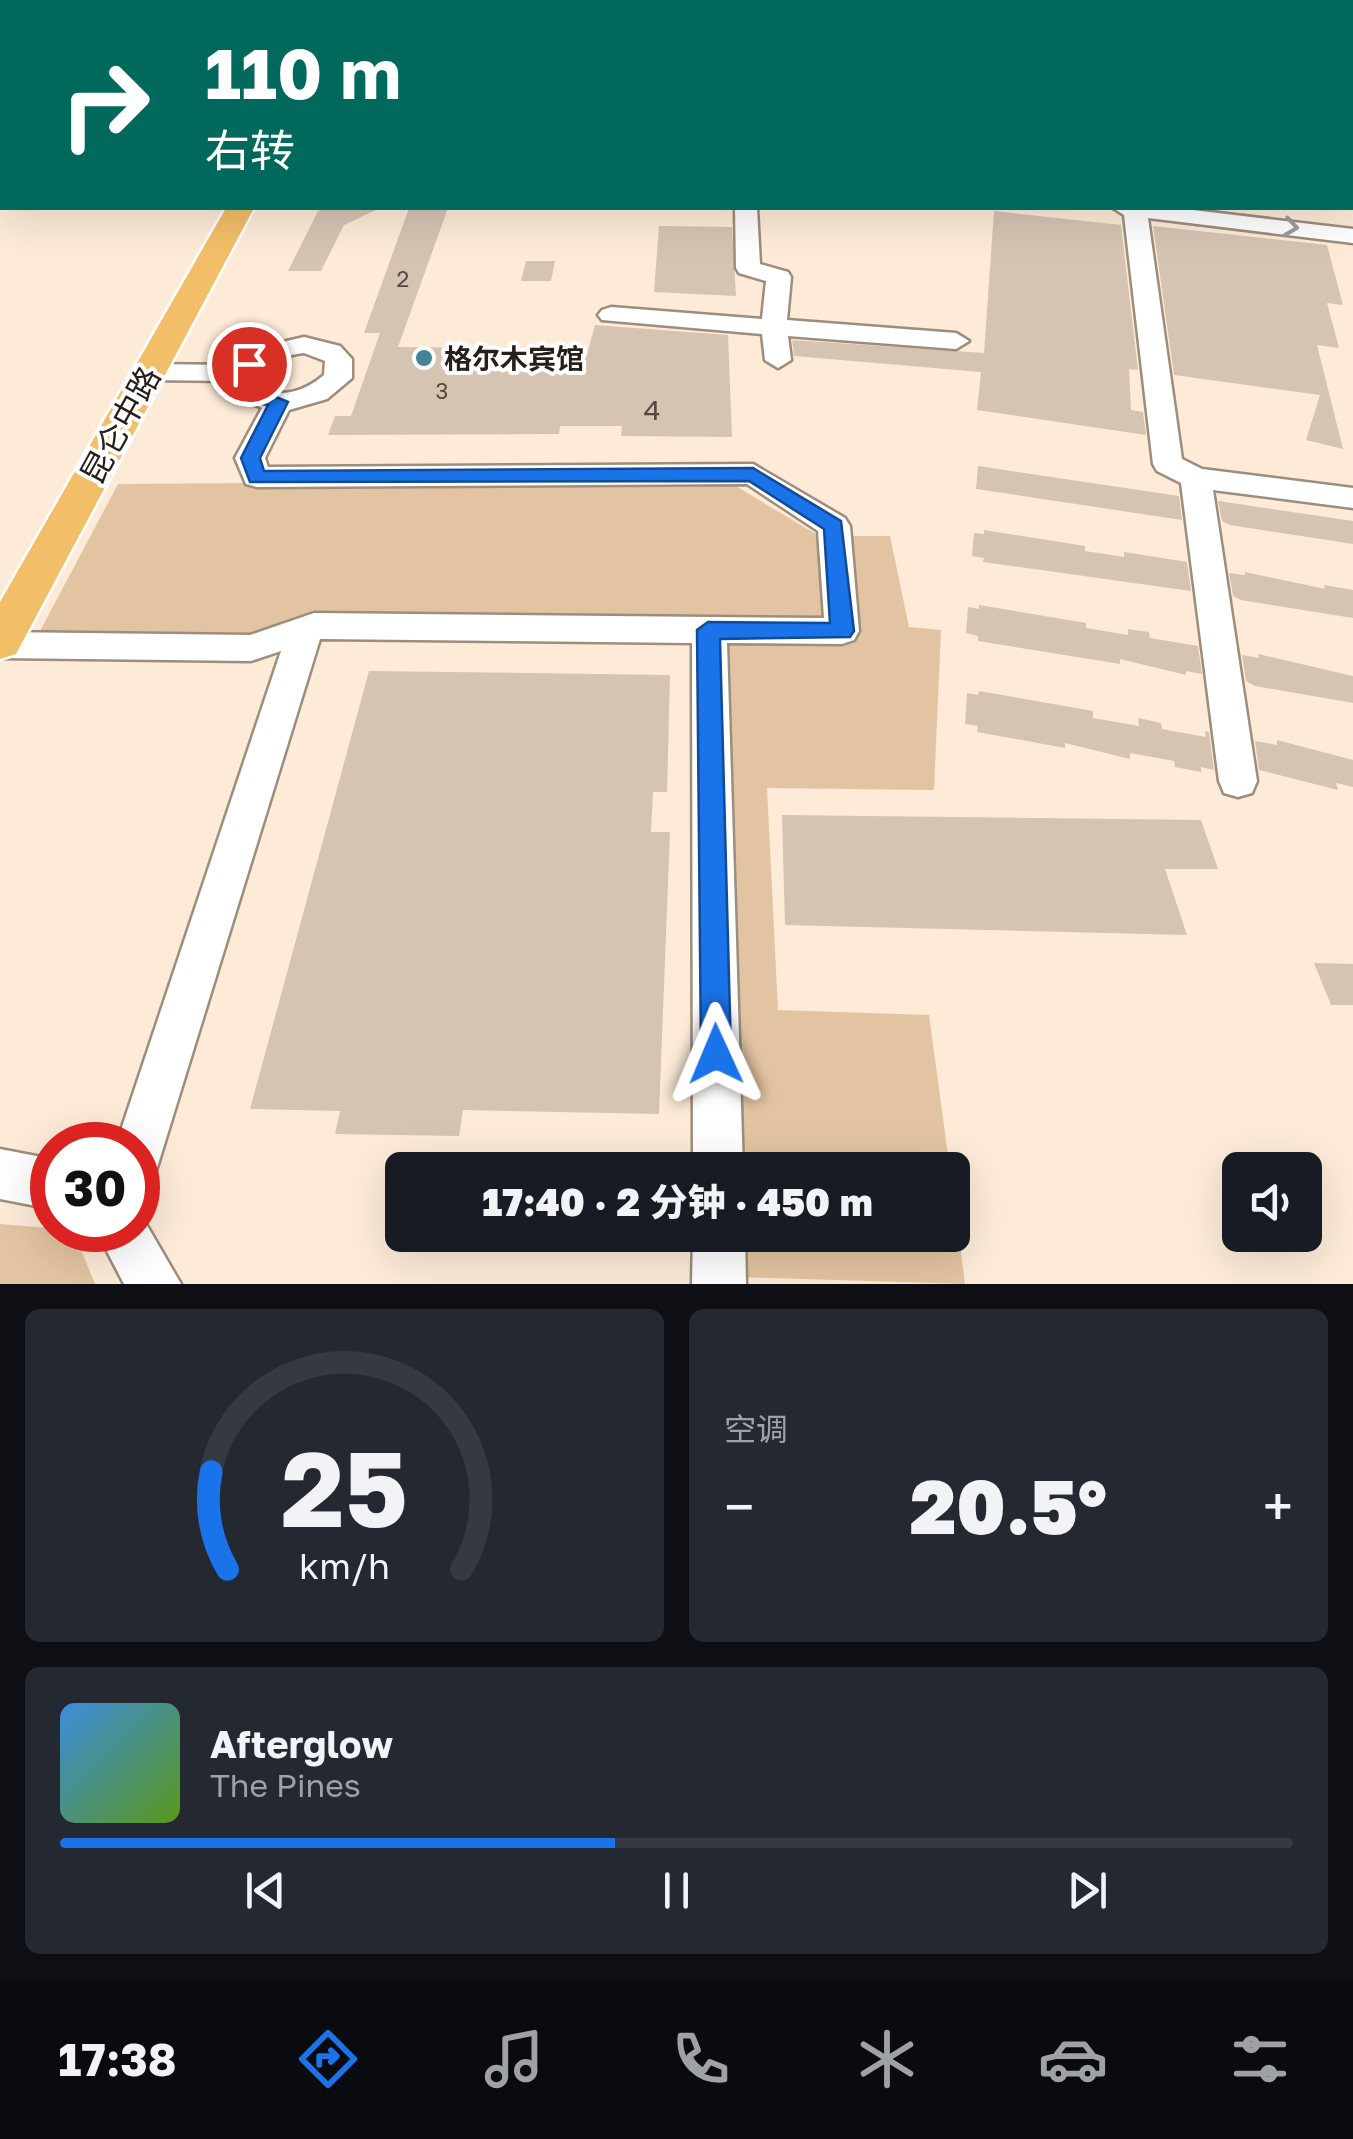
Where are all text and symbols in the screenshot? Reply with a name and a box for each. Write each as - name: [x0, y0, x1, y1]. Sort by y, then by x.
- text: 110 m: [205, 30, 401, 114]
- icon: right: [40, 40, 170, 170]
- text: 右转: [205, 123, 295, 177]
- one-way arrow: [1282, 216, 1299, 237]
- house number: 2: [397, 265, 409, 292]
- pin: [207, 322, 292, 407]
- icon: arrive: [222, 337, 277, 392]
- place label: 格尔木宾馆: [444, 342, 584, 375]
- marker: 格尔木宾馆: [413, 347, 435, 369]
- street label: 昆仑中路: [72, 360, 168, 490]
- house number: 3: [436, 377, 448, 404]
- house number: 4: [643, 393, 661, 426]
- position arrow: [664, 1002, 768, 1106]
- speed limit sign: 30: [30, 1122, 160, 1252]
- map controls: [1222, 1152, 1322, 1252]
- button: sound: [1222, 1152, 1322, 1252]
- text: 17:40 · 2 分钟 · 450 m: [482, 1179, 873, 1224]
- text: 空调: [724, 1410, 788, 1448]
- text: 25: [281, 1425, 408, 1550]
- text: 20.5°: [910, 1460, 1107, 1551]
- text: −: [724, 1473, 754, 1539]
- text: +: [1263, 1473, 1293, 1539]
- text: km/h: [299, 1544, 390, 1587]
- text: Afterglow: [210, 1721, 393, 1766]
- text: The Pines: [210, 1766, 361, 1804]
- icon: previous: [238, 1863, 293, 1918]
- icon: pause: [649, 1863, 704, 1918]
- icon: next: [1060, 1863, 1115, 1918]
- icon: directions: [293, 2024, 363, 2094]
- icon: music: [479, 2024, 549, 2094]
- icon: phone: [666, 2024, 736, 2094]
- icon: climate: [852, 2024, 922, 2094]
- icon: car: [1038, 2024, 1108, 2094]
- icon: filters: [1225, 2024, 1295, 2094]
- text: 17:38: [58, 2032, 177, 2086]

